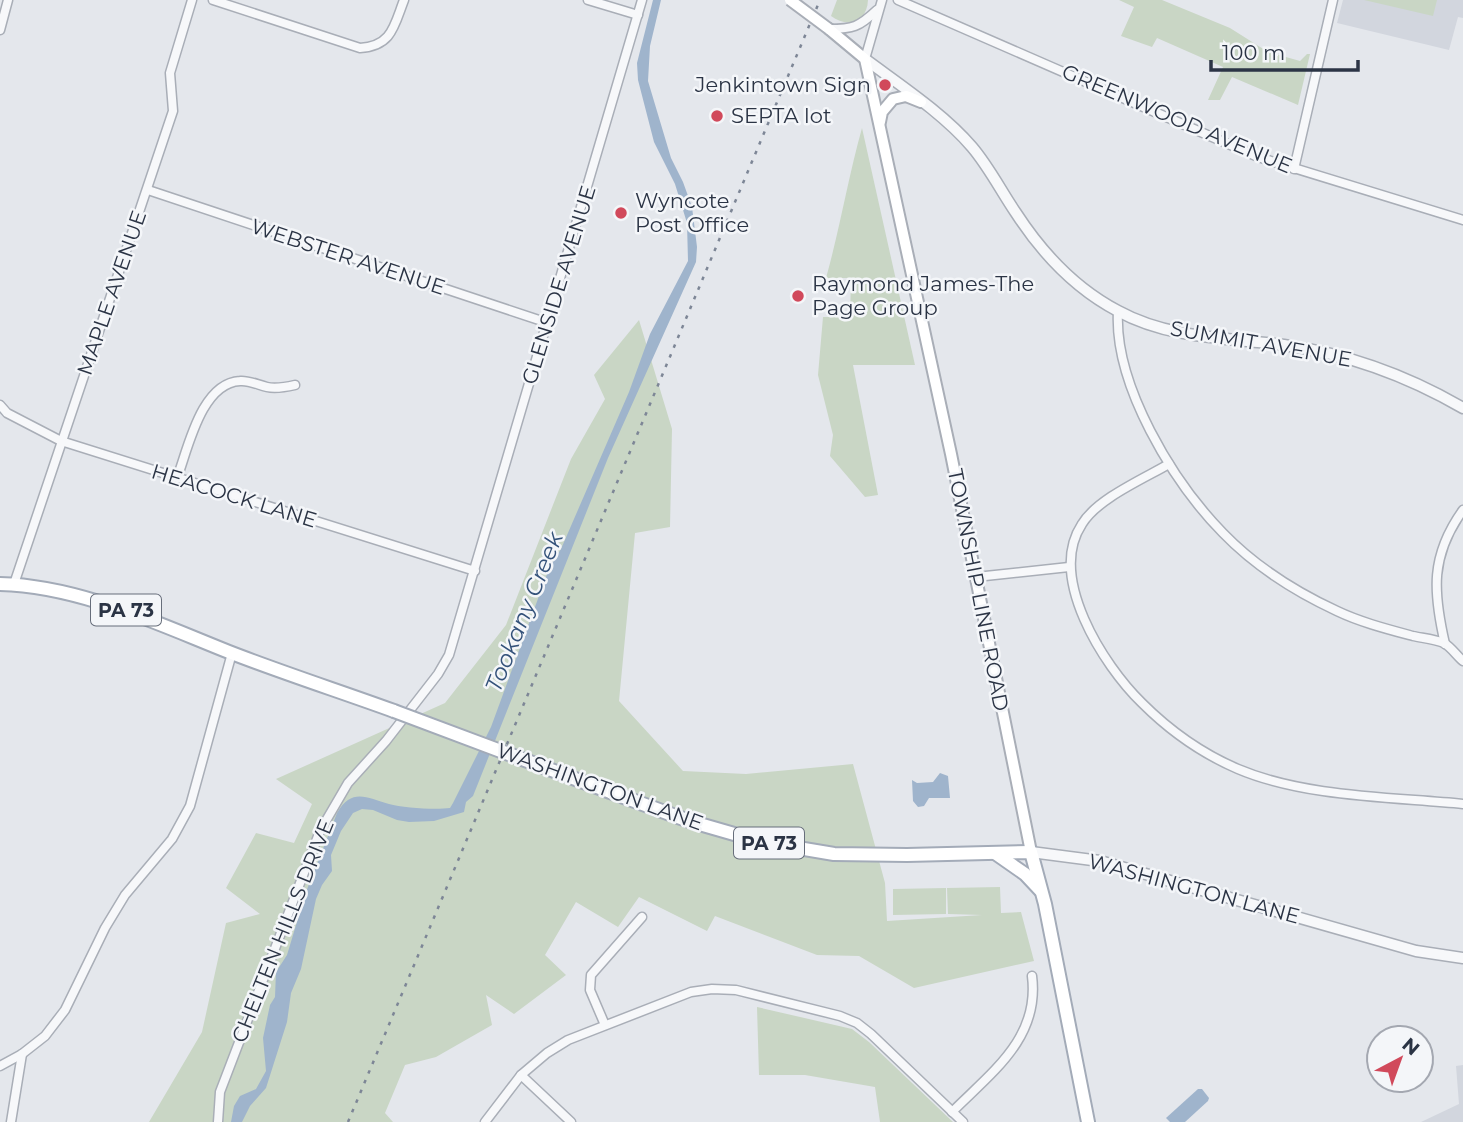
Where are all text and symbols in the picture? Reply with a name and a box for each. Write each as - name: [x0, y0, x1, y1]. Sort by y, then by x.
- scale bar: [1211, 28, 1358, 72]
- text: 100 m: [1222, 40, 1285, 65]
- street label: GREENWOOD AVENUE: [1058, 59, 1296, 178]
- place label: Jenkintown Sign: [694, 72, 871, 97]
- marker: Jenkintown Sign: [877, 77, 893, 93]
- place label: SEPTA lot: [731, 103, 831, 128]
- marker: SEPTA lot: [709, 108, 725, 124]
- street label: GLENSIDE AVENUE: [516, 183, 601, 387]
- place label: Wyncote Post Office: [635, 188, 749, 237]
- marker: Wyncote Post Office: [613, 205, 629, 221]
- street label: MAPLE AVENUE: [72, 207, 151, 378]
- street label: WEBSTER AVENUE: [248, 213, 448, 300]
- place label: Raymond James-The Page Group: [812, 271, 1034, 320]
- marker: Raymond James-The Page Group: [790, 288, 806, 304]
- street label: SUMMIT AVENUE: [1168, 315, 1354, 372]
- street label: HEACOCK LANE: [148, 458, 320, 533]
- street label: TOWNSHIP LINE ROAD: [943, 467, 1014, 713]
- water label: Tookany Creek: [479, 527, 569, 696]
- road number: PA 73: [91, 594, 161, 625]
- street label: WASHINGTON LANE: [494, 738, 707, 836]
- street label: CHELTEN HILLS DRIVE: [226, 815, 339, 1046]
- road number: PA 73: [734, 828, 804, 858]
- street label: WASHINGTON LANE: [1086, 848, 1303, 929]
- north arrow: [1365, 1024, 1435, 1094]
- text: N: [1397, 1033, 1424, 1060]

